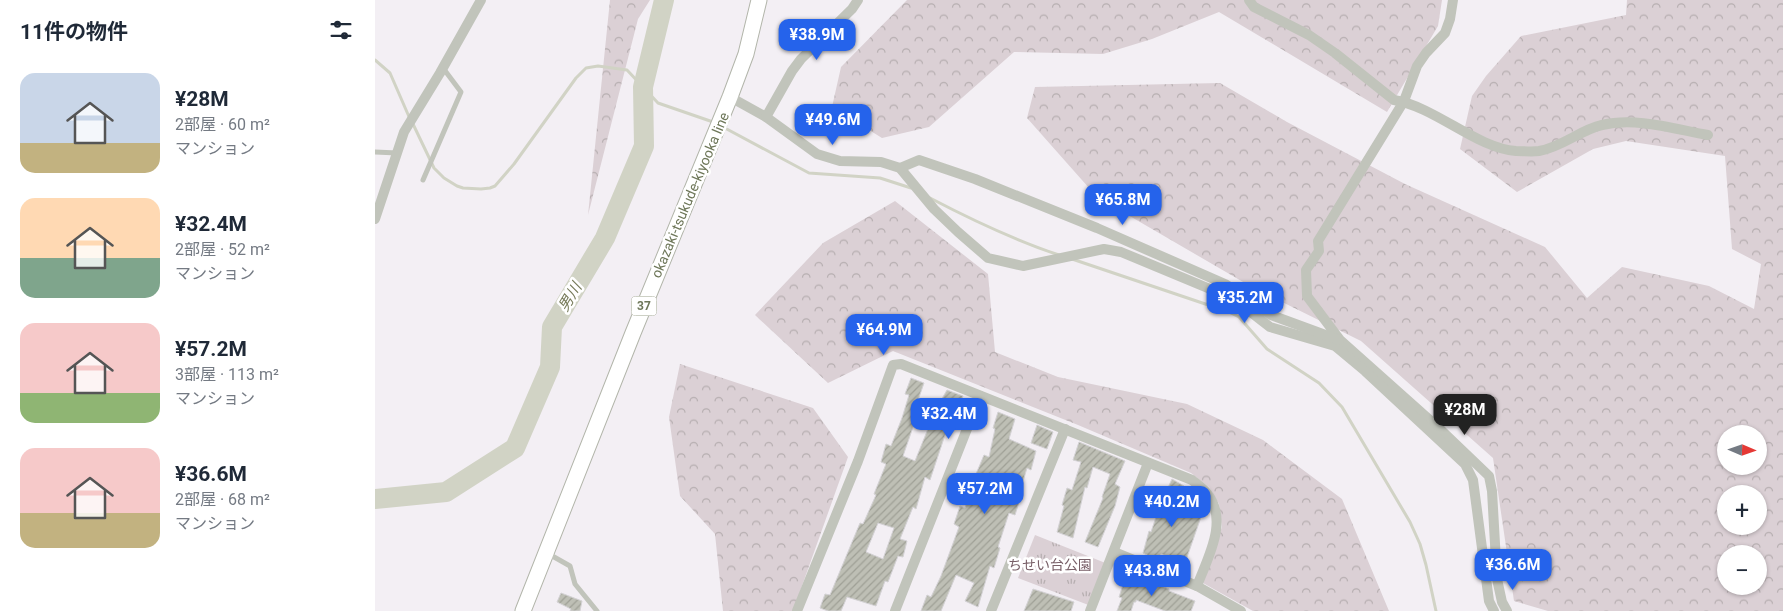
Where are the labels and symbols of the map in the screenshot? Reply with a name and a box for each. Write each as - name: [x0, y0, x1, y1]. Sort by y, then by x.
- pin: ¥38.9M: [776, 18, 858, 61]
- pin: ¥49.6M: [792, 104, 874, 146]
- street label: okazaki-tsukude-kiyooka line: [648, 110, 732, 280]
- pin: ¥65.8M: [1082, 184, 1164, 226]
- water label: 男川: [555, 278, 586, 314]
- pin: ¥35.2M: [1204, 282, 1286, 324]
- road number: 37: [631, 296, 657, 316]
- pin: ¥64.9M: [843, 314, 925, 356]
- pin: ¥28M: [1435, 394, 1495, 436]
- pin: ¥32.4M: [908, 398, 990, 440]
- north arrow: [1717, 425, 1767, 475]
- pin: ¥57.2M: [944, 472, 1026, 515]
- pin: ¥40.2M: [1131, 486, 1213, 528]
- pin: ¥36.6M: [1472, 548, 1554, 591]
- pin: ¥43.8M: [1111, 554, 1193, 597]
- park label: ちせい台公園: [1008, 557, 1092, 573]

